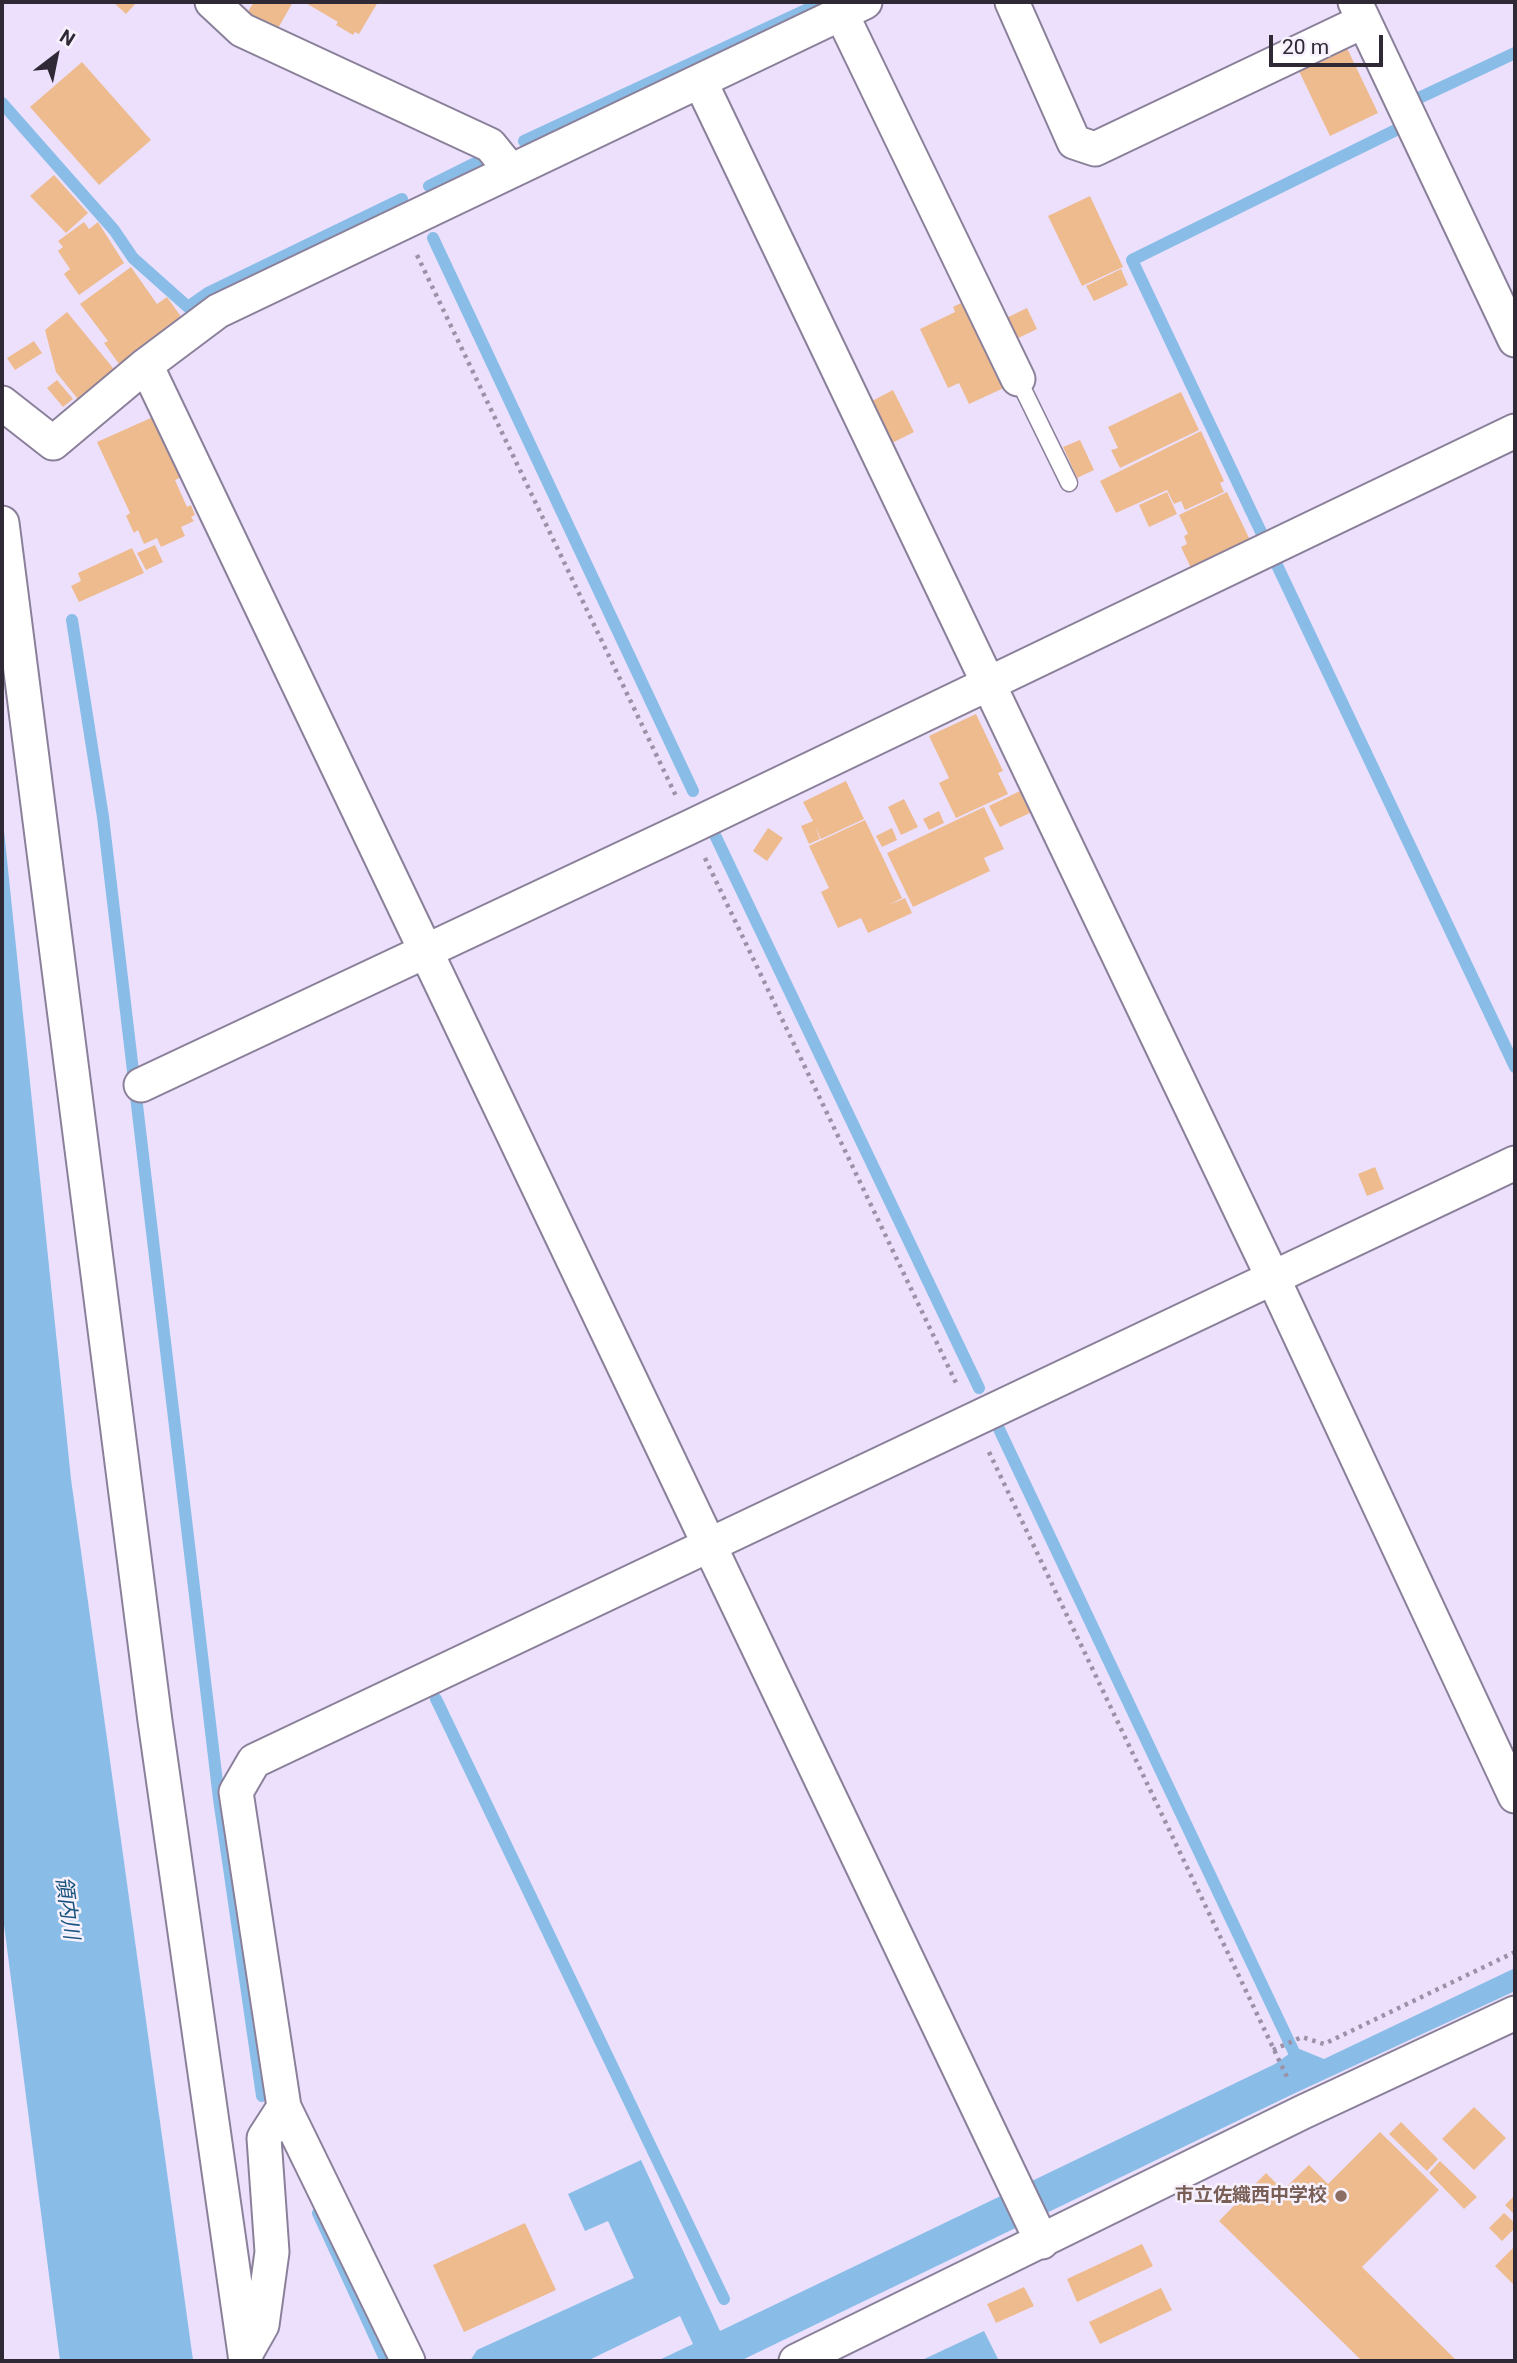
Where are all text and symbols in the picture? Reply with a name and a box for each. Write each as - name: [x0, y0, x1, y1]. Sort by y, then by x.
- north arrow: [21, 21, 91, 91]
- scale bar: [1272, 21, 1386, 65]
- text: N: [56, 24, 79, 51]
- text: 20 m: [1282, 35, 1329, 59]
- water label: 領内川: [49, 1875, 83, 1941]
- place label: 市立佐織西中学校: [1175, 2185, 1327, 2207]
- marker: 市立佐織西中学校: [1333, 2188, 1349, 2204]

